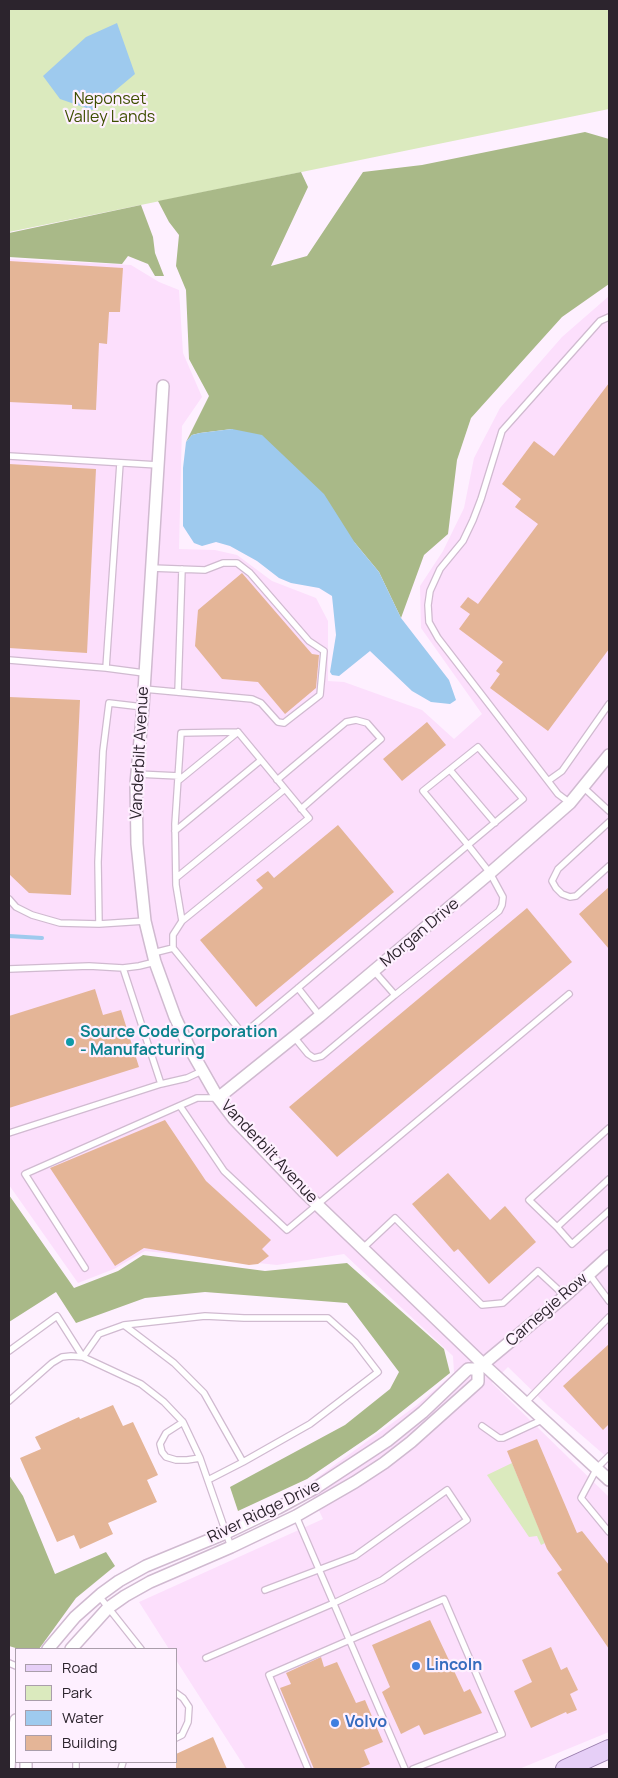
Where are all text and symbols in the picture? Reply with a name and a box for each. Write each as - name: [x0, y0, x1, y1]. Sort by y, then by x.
- park label: Neponset Valley Lands: [65, 90, 155, 128]
- street label: Vanderbilt Avenue: [127, 686, 153, 820]
- street label: Morgan Drive: [377, 895, 463, 971]
- place label: Source Code Corporation - Manufacturing: [80, 1023, 277, 1061]
- marker: Source Code Corporation - Manufacturing: [64, 1036, 76, 1048]
- street label: Vanderbilt Avenue: [217, 1097, 321, 1207]
- street label: Carnegie Row: [502, 1269, 592, 1351]
- street label: River Ridge Drive: [205, 1476, 323, 1548]
- legend: [15, 1648, 178, 1763]
- place label: Lincoln: [426, 1656, 482, 1676]
- text: Road: [62, 1657, 98, 1678]
- marker: Lincoln: [410, 1660, 422, 1672]
- text: Park: [62, 1682, 92, 1703]
- text: Water: [62, 1707, 104, 1728]
- place label: Volvo: [345, 1713, 387, 1733]
- marker: Volvo: [329, 1717, 341, 1729]
- text: Building: [62, 1732, 117, 1753]

